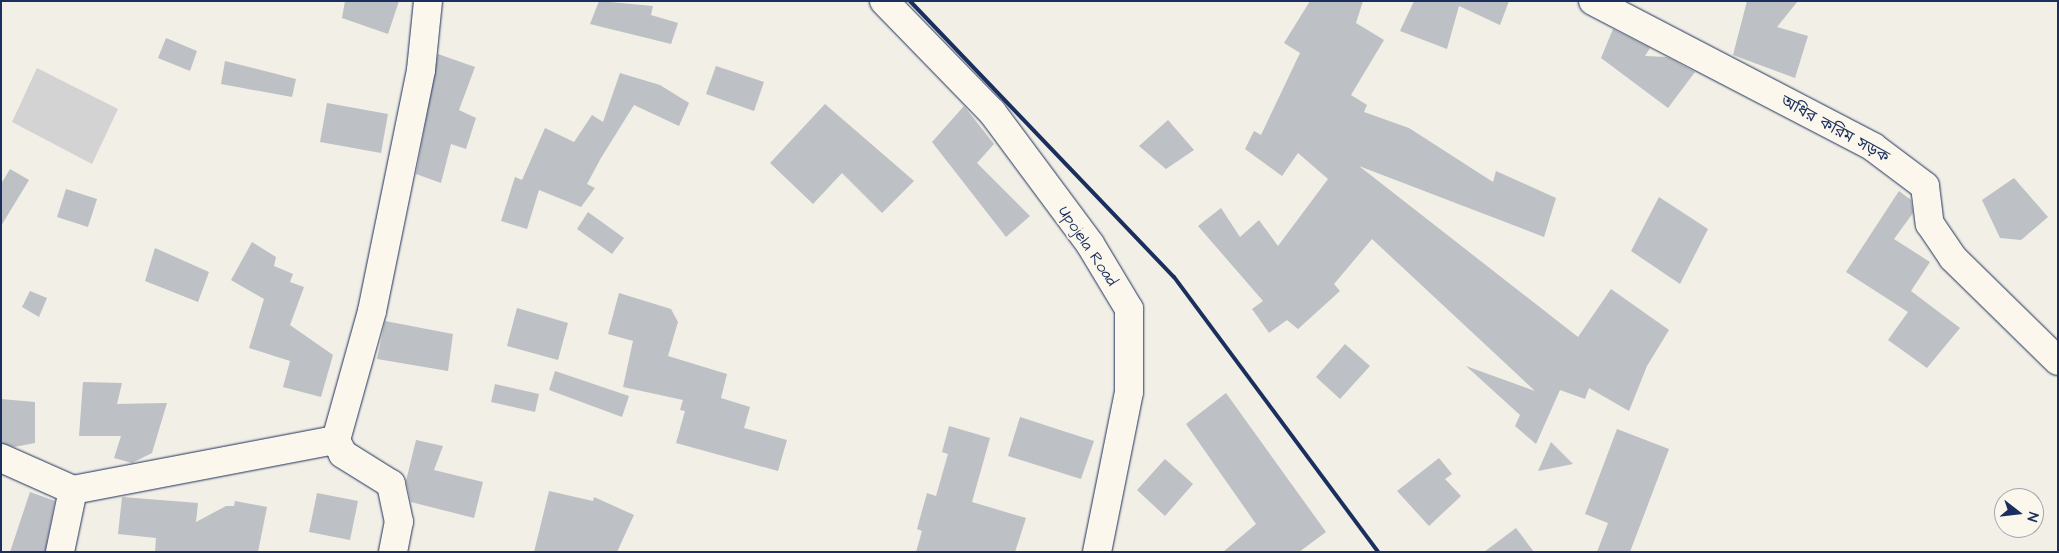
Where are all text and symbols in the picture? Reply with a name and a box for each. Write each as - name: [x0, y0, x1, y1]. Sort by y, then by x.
- street label: অধির করিম সড়ক: [1777, 91, 1893, 167]
- street label: Upojela Road: [1054, 202, 1122, 290]
- north arrow: [1994, 488, 2044, 538]
- text: N: [2022, 510, 2043, 524]

